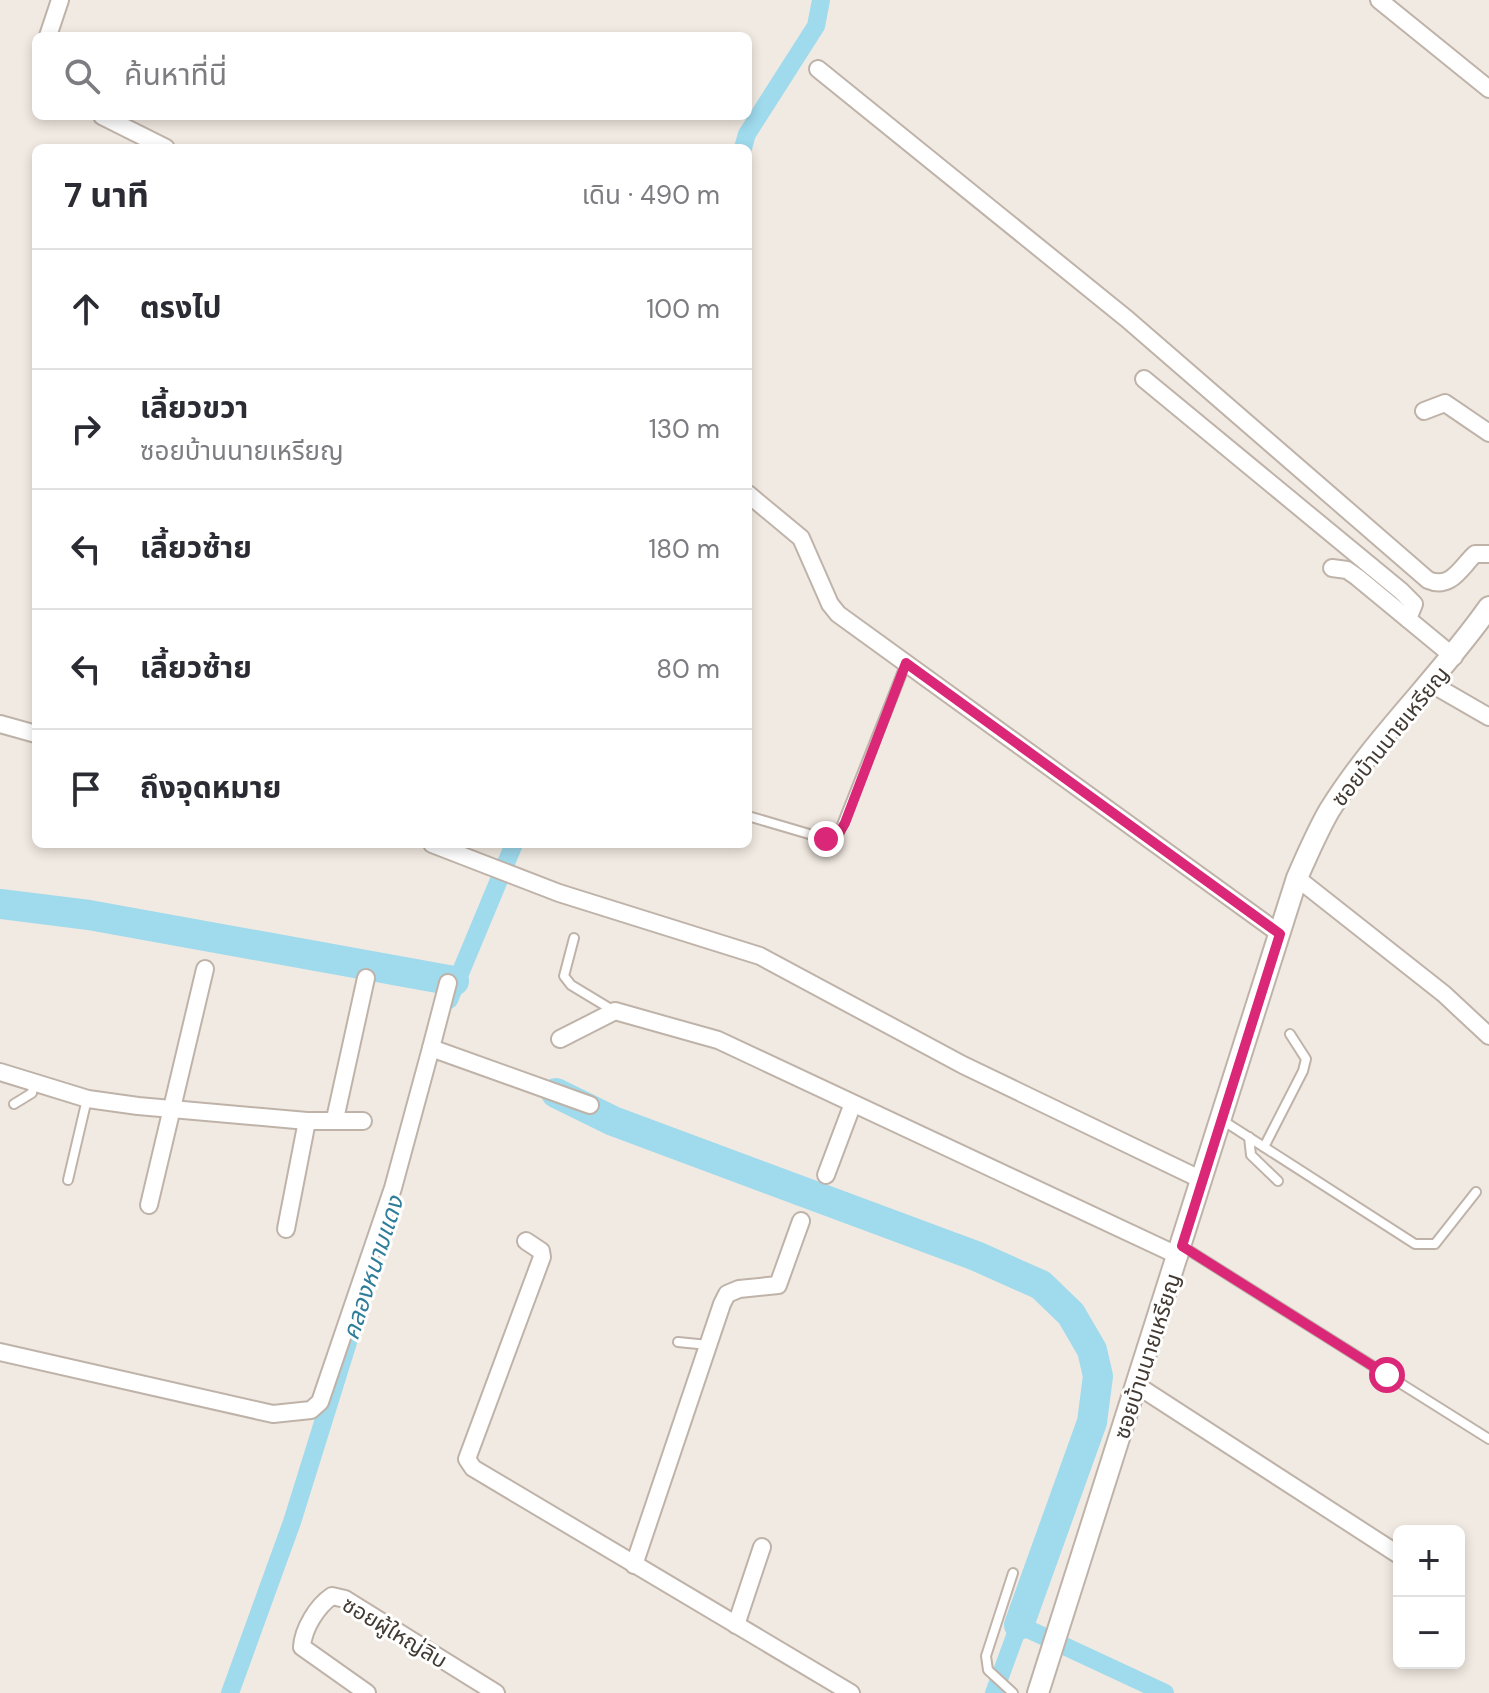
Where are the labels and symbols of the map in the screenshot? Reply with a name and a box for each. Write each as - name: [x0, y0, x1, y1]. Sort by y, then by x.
- street label: ซอยบ้านนายเหรียญ: [1325, 660, 1456, 812]
- route end: [808, 821, 844, 857]
- water label: คลองหนามแดง: [335, 1191, 411, 1344]
- street label: ซอยบ้านนายเหรียญ: [1107, 1270, 1188, 1443]
- route start: [1369, 1357, 1405, 1393]
- street label: ซอยผู้ใหญ่ลิบ: [337, 1590, 452, 1675]

